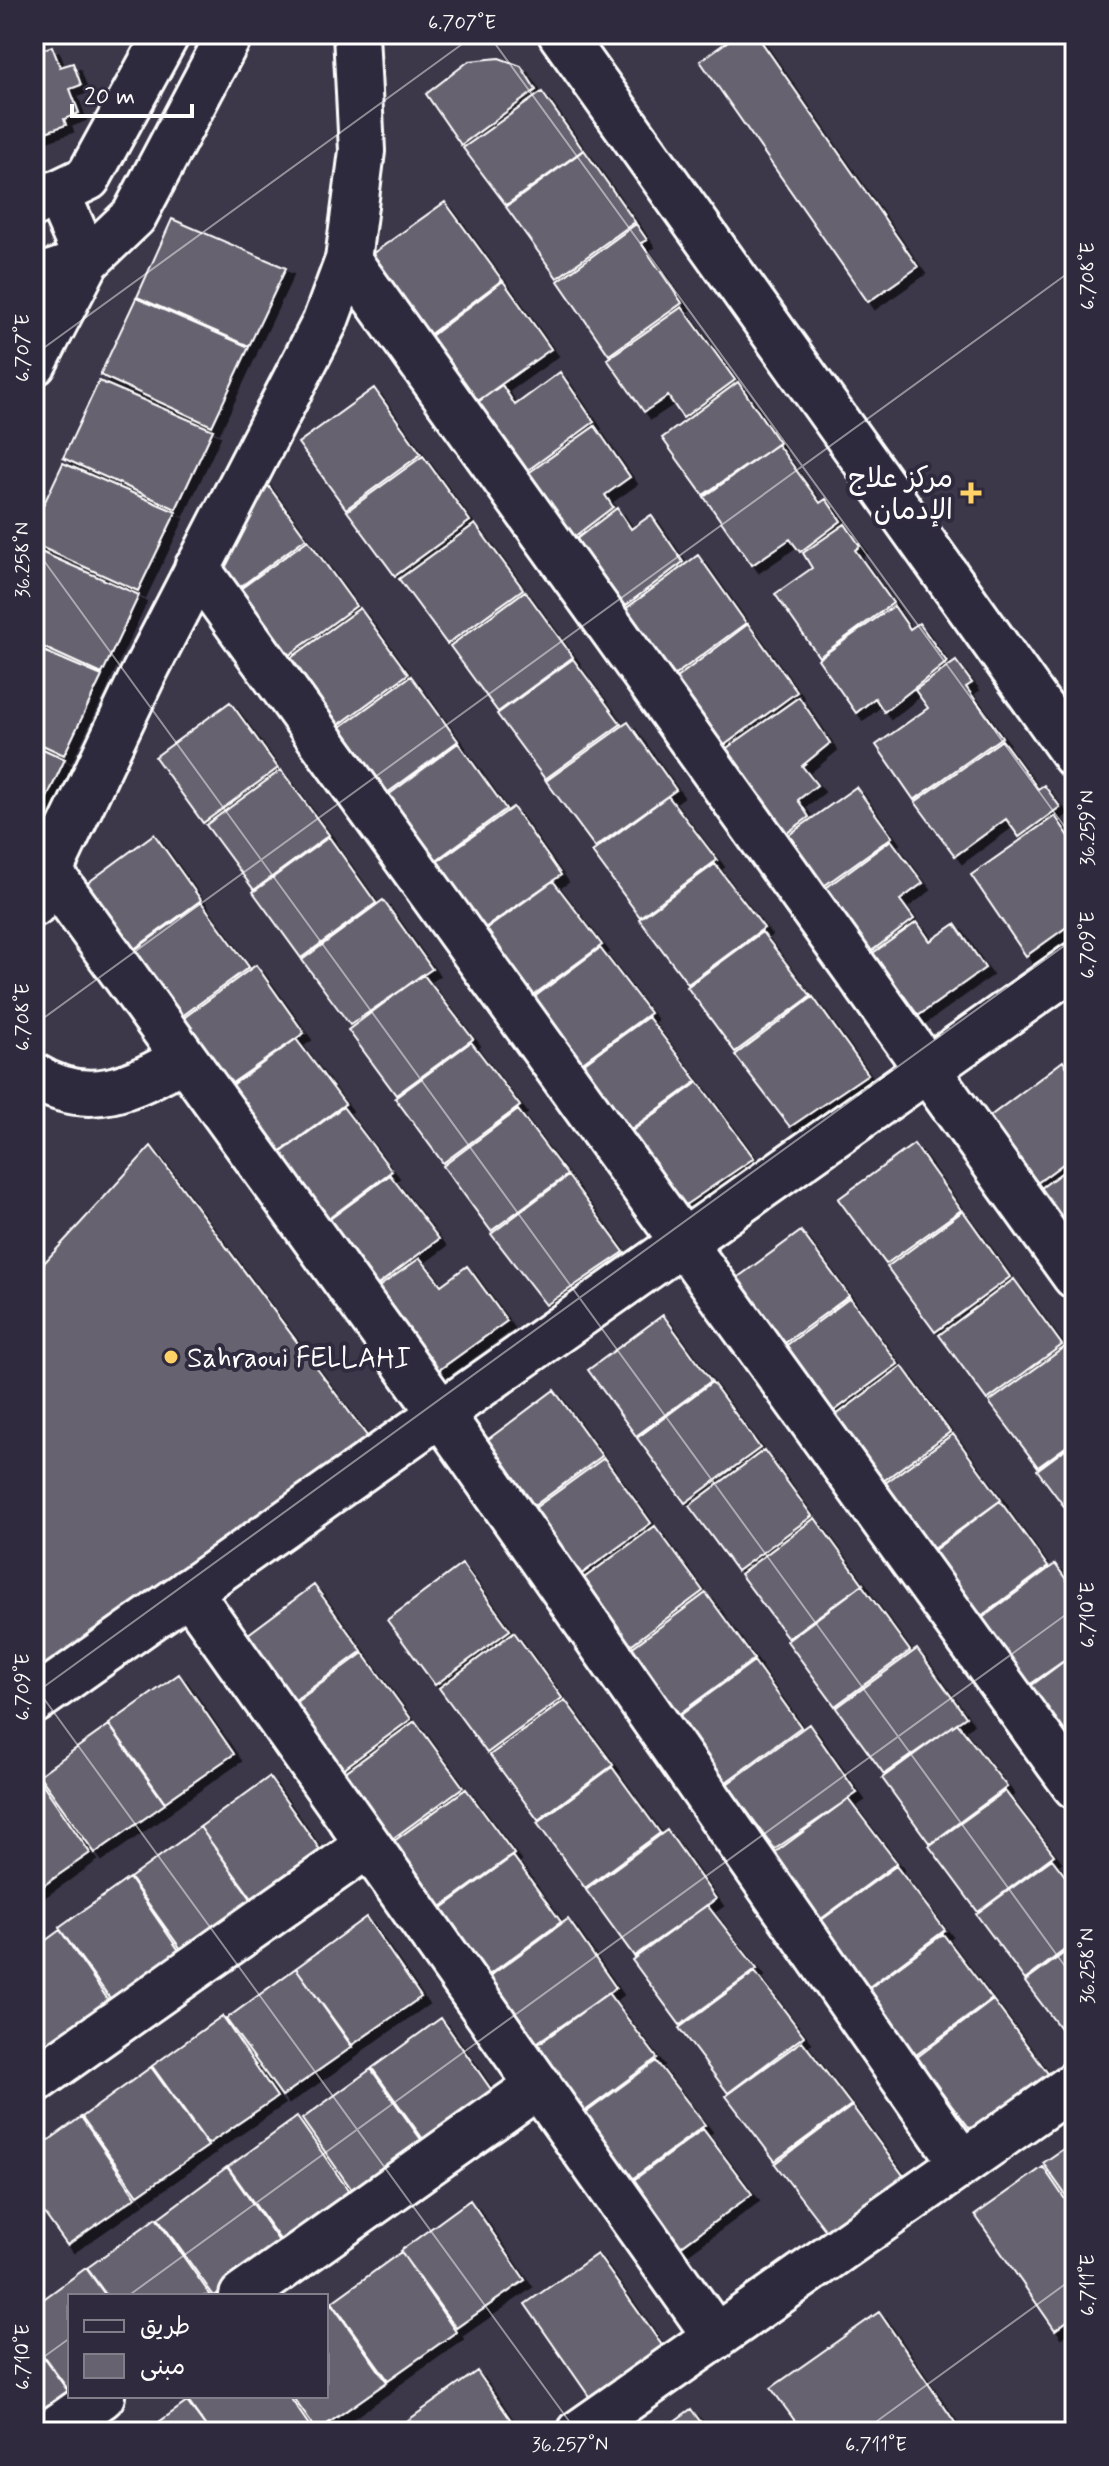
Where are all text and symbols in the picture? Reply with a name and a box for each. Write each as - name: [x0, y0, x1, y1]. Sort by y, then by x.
- text: 6.707°E: [428, 10, 496, 37]
- scale bar: [72, 68, 192, 118]
- text: 20 m: [84, 82, 135, 113]
- text: 6.708°E: [1075, 242, 1102, 310]
- text: 6.707°E: [10, 314, 37, 382]
- place label: مركز علاج الإدمان: [848, 461, 953, 530]
- marker: مركز علاج الإدمان: [960, 482, 982, 504]
- text: 36.258°N: [10, 522, 37, 598]
- text: 36.259°N: [1075, 790, 1102, 866]
- text: 6.709°E: [1075, 911, 1102, 979]
- text: 6.708°E: [10, 983, 37, 1051]
- place label: Sahraoui FELLAHI: [187, 1341, 411, 1378]
- marker: Sahraoui FELLAHI: [162, 1348, 180, 1366]
- text: 6.710°E: [1075, 1582, 1102, 1648]
- text: 6.709°E: [10, 1653, 37, 1721]
- text: 36.258°N: [1075, 1928, 1102, 2004]
- text: 6.711°E: [1075, 2254, 1102, 2316]
- legend: [68, 2294, 328, 2398]
- text: طريق: [140, 2312, 190, 2343]
- text: 6.710°E: [10, 2324, 37, 2390]
- text: مبنى: [140, 2352, 185, 2383]
- text: 36.257°N: [532, 2432, 608, 2459]
- text: 6.711°E: [845, 2432, 907, 2459]

